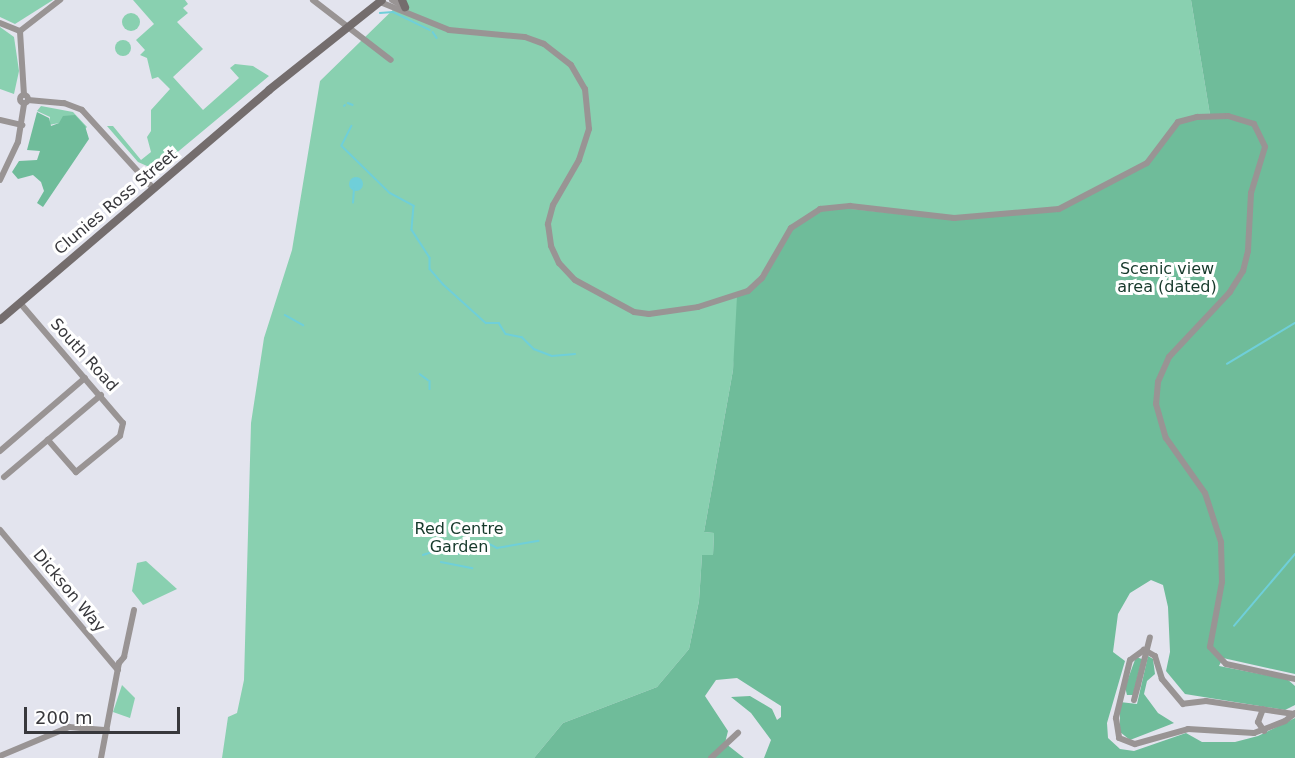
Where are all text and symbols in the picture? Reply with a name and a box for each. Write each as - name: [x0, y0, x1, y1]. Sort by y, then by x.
- street label: Clunies Ross Street: [51, 145, 181, 259]
- park label: Scenic view area (dated): [1117, 259, 1217, 297]
- street label: South Road: [46, 314, 122, 396]
- park label: Red Centre Garden: [415, 519, 503, 557]
- street label: Dickson Way: [29, 546, 109, 636]
- scale bar: [27, 695, 183, 733]
- text: 200 m: [35, 707, 93, 728]

